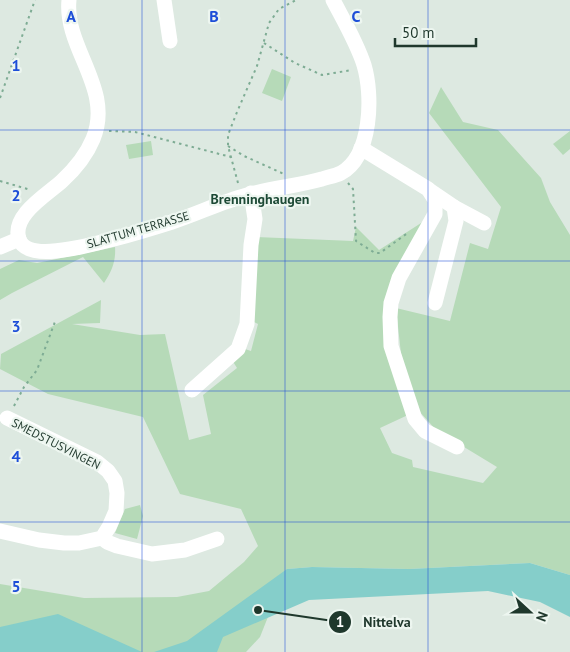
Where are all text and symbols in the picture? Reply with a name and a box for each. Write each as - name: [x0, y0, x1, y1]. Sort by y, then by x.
- text: A: [66, 6, 76, 26]
- text: B: [209, 6, 219, 26]
- text: C: [352, 6, 361, 26]
- scale bar: [395, 15, 476, 47]
- text: 50 m: [402, 23, 435, 42]
- text: 1: [11, 55, 21, 75]
- text: 2: [11, 185, 21, 205]
- district label: Brenninghaugen: [211, 190, 309, 208]
- street label: SLATTUM TERRASSE: [85, 208, 191, 251]
- text: 3: [11, 316, 21, 336]
- street label: SMEDSTUSVINGEN: [9, 415, 103, 472]
- text: 4: [11, 446, 21, 466]
- text: 5: [11, 576, 21, 596]
- north arrow: [505, 587, 555, 637]
- callout: Nittelva: [328, 607, 420, 636]
- text: N: [532, 609, 552, 624]
- text: 1: [336, 612, 344, 631]
- text: Nittelva: [363, 613, 411, 631]

